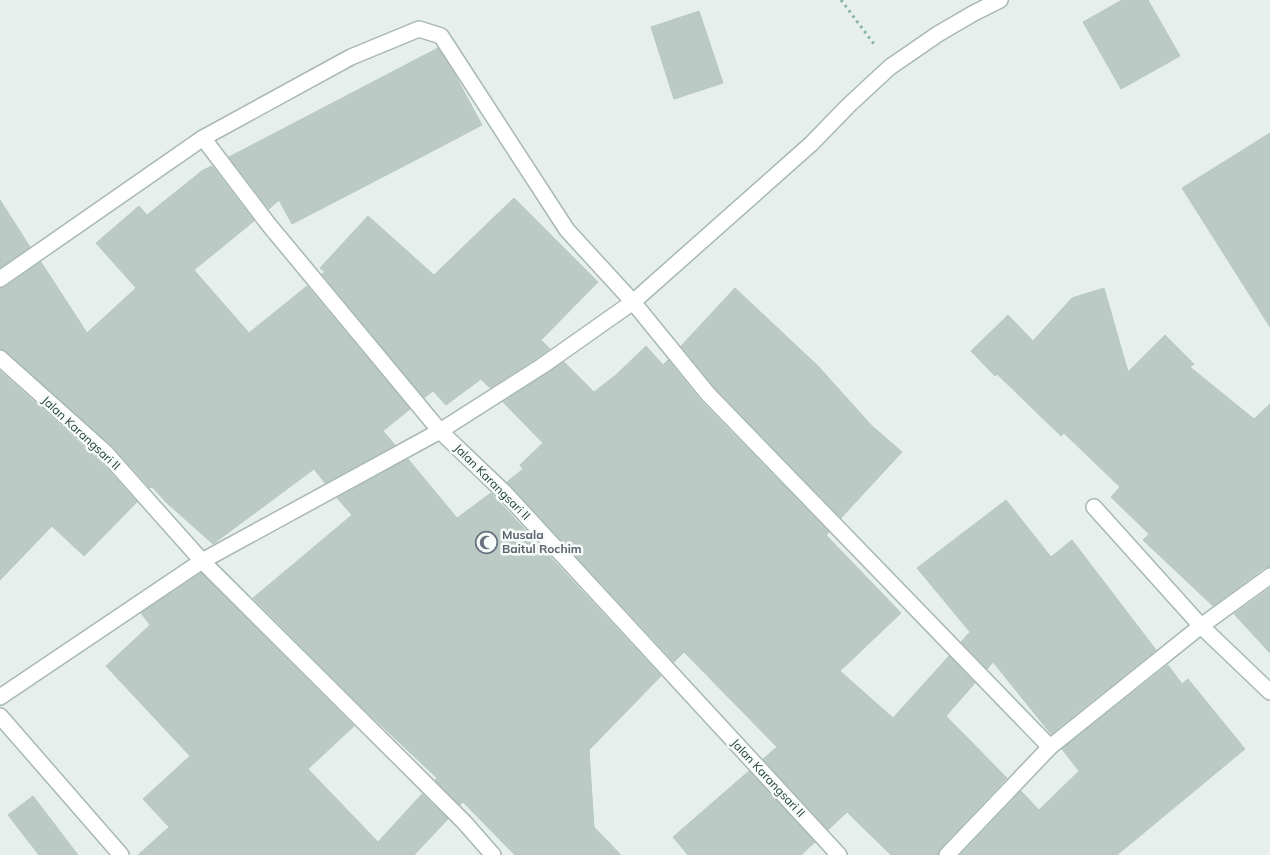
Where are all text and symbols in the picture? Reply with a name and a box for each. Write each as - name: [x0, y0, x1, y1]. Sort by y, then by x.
- street label: Jalan Karangsari II: [39, 392, 124, 473]
- street label: Jalan Karangsari II: [451, 440, 534, 523]
- place label: Musala Baitul Rochim: [502, 527, 582, 556]
- mosque icon: Musala Baitul Rochim: [474, 530, 498, 554]
- street label: Jalan Karangsari II: [728, 735, 809, 820]

